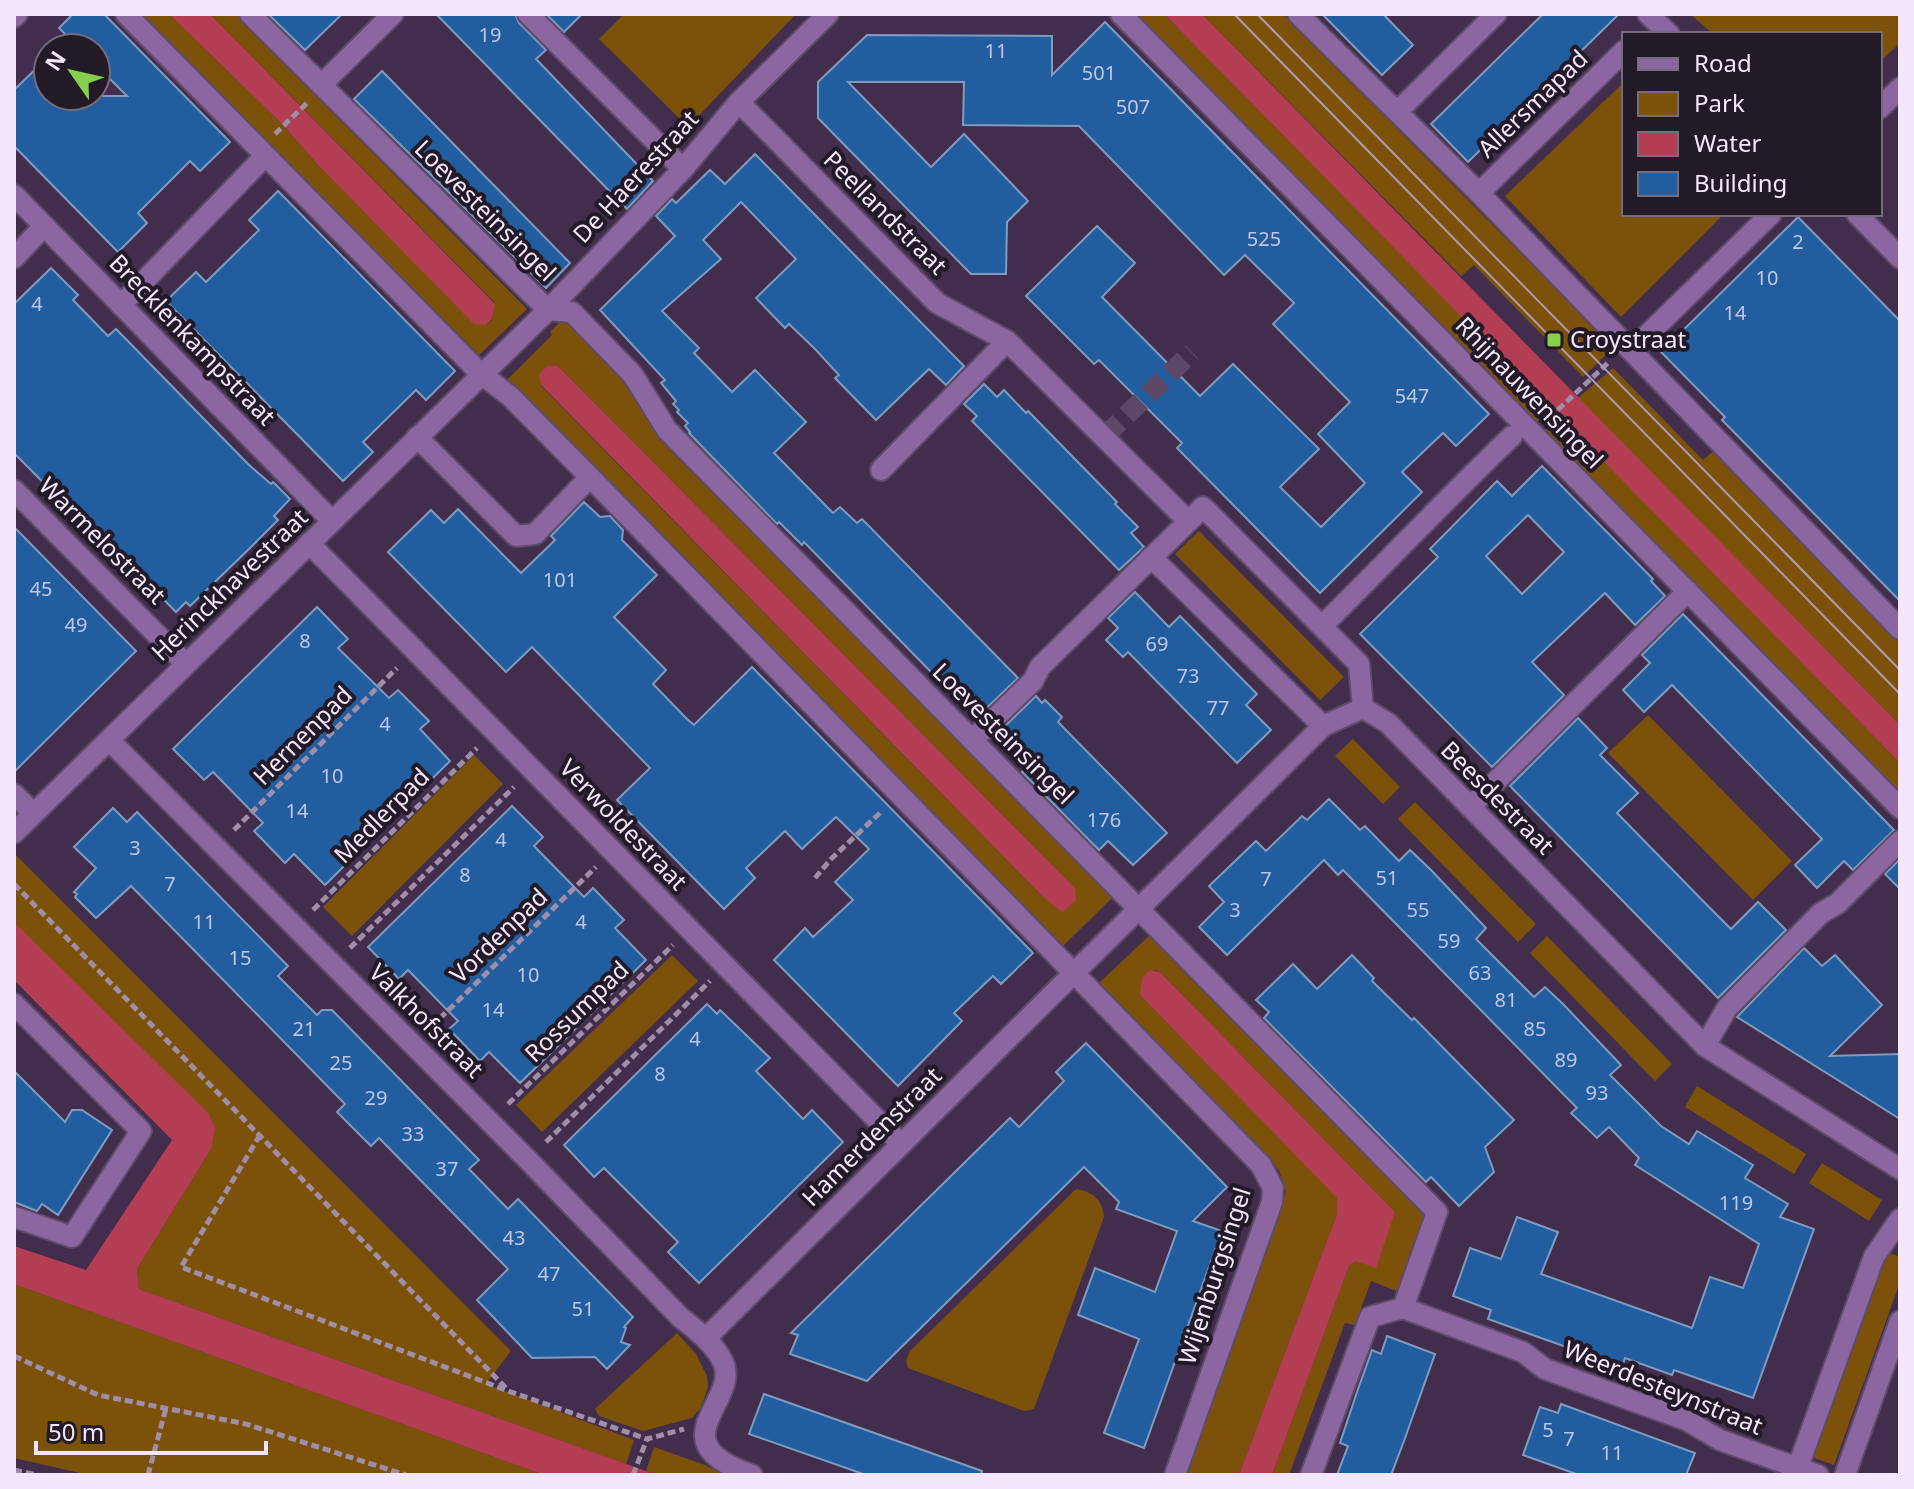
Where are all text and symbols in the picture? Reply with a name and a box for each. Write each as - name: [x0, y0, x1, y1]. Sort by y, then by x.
- house number: 19: [479, 21, 501, 48]
- north arrow: [32, 32, 112, 112]
- legend: [1622, 32, 1882, 216]
- house number: 11: [985, 37, 1007, 64]
- street label: Allersmapad: [1470, 42, 1594, 164]
- text: N: [37, 44, 72, 76]
- text: Road: [1694, 46, 1752, 79]
- house number: 501: [1082, 59, 1116, 86]
- text: Park: [1694, 86, 1745, 119]
- house number: 507: [1116, 93, 1150, 120]
- street label: De Haerestraat: [565, 102, 705, 249]
- text: Water: [1694, 126, 1762, 159]
- street label: Loevesteinsingel: [408, 132, 564, 288]
- street label: Peellandstraat: [817, 143, 955, 281]
- text: Building: [1694, 166, 1787, 199]
- house number: 525: [1247, 225, 1281, 252]
- house number: 2: [1792, 228, 1804, 255]
- street label: Brecklenkampstraat: [103, 246, 284, 432]
- house number: 10: [1756, 264, 1778, 291]
- house number: 4: [31, 290, 43, 317]
- house number: 14: [1724, 299, 1747, 326]
- street label: Rhijnauwensingel: [1449, 309, 1611, 475]
- place label: Croystraat: [1570, 322, 1686, 355]
- marker: Croystraat: [1545, 331, 1563, 349]
- house number: 547: [1395, 382, 1429, 409]
- street label: Warmelostraat: [32, 469, 174, 611]
- street label: Herinckhavestraat: [143, 500, 315, 667]
- house number: 101: [543, 566, 577, 593]
- house number: 45: [30, 575, 52, 602]
- house number: 49: [65, 611, 87, 638]
- house number: 8: [299, 627, 311, 654]
- house number: 69: [1146, 630, 1168, 657]
- street label: Loevesteinsingel: [926, 655, 1082, 811]
- house number: 73: [1177, 662, 1199, 689]
- street label: Hernenpad: [245, 678, 359, 792]
- house number: 77: [1207, 694, 1229, 721]
- house number: 4: [379, 710, 391, 737]
- street label: Beesdestraat: [1434, 733, 1562, 861]
- street label: Verwoldestraat: [553, 751, 695, 897]
- street label: Medlerpad: [326, 760, 436, 870]
- house number: 10: [321, 762, 343, 789]
- house number: 14: [286, 797, 309, 824]
- house number: 176: [1087, 806, 1121, 833]
- house number: 4: [495, 826, 507, 853]
- house number: 3: [129, 834, 141, 861]
- house number: 8: [459, 861, 471, 888]
- house number: 51: [1376, 864, 1398, 891]
- house number: 7: [1260, 865, 1272, 892]
- house number: 7: [164, 870, 176, 897]
- street label: Vordenpad: [442, 880, 554, 990]
- house number: 3: [1229, 896, 1241, 923]
- house number: 55: [1407, 896, 1429, 923]
- house number: 11: [193, 908, 215, 935]
- house number: 4: [575, 908, 587, 935]
- house number: 59: [1438, 927, 1460, 954]
- house number: 15: [229, 944, 251, 971]
- street label: Rossumpad: [517, 953, 635, 1069]
- street label: Valkhofstraat: [363, 956, 492, 1085]
- house number: 63: [1469, 959, 1491, 986]
- house number: 10: [517, 961, 539, 988]
- house number: 81: [1495, 986, 1517, 1013]
- house number: 14: [482, 996, 505, 1023]
- house number: 21: [293, 1015, 315, 1042]
- house number: 85: [1524, 1015, 1546, 1042]
- house number: 4: [689, 1025, 701, 1052]
- house number: 89: [1555, 1046, 1577, 1073]
- house number: 25: [330, 1049, 352, 1076]
- street label: Hamerdenstraat: [794, 1059, 948, 1213]
- house number: 8: [654, 1060, 666, 1087]
- house number: 93: [1586, 1079, 1608, 1106]
- house number: 29: [365, 1084, 387, 1111]
- house number: 33: [402, 1120, 424, 1147]
- house number: 37: [436, 1155, 458, 1182]
- street label: Wijenburgsingel: [1169, 1183, 1258, 1368]
- house number: 119: [1719, 1189, 1753, 1216]
- house number: 43: [503, 1224, 525, 1251]
- house number: 47: [538, 1260, 560, 1287]
- house number: 51: [572, 1295, 594, 1322]
- street label: Weerdesteynstraat: [1559, 1332, 1768, 1442]
- scale bar: [36, 1405, 266, 1455]
- text: 50 m: [48, 1415, 104, 1448]
- house number: 5: [1542, 1416, 1554, 1443]
- house number: 7: [1563, 1425, 1575, 1452]
- house number: 11: [1601, 1439, 1623, 1466]

